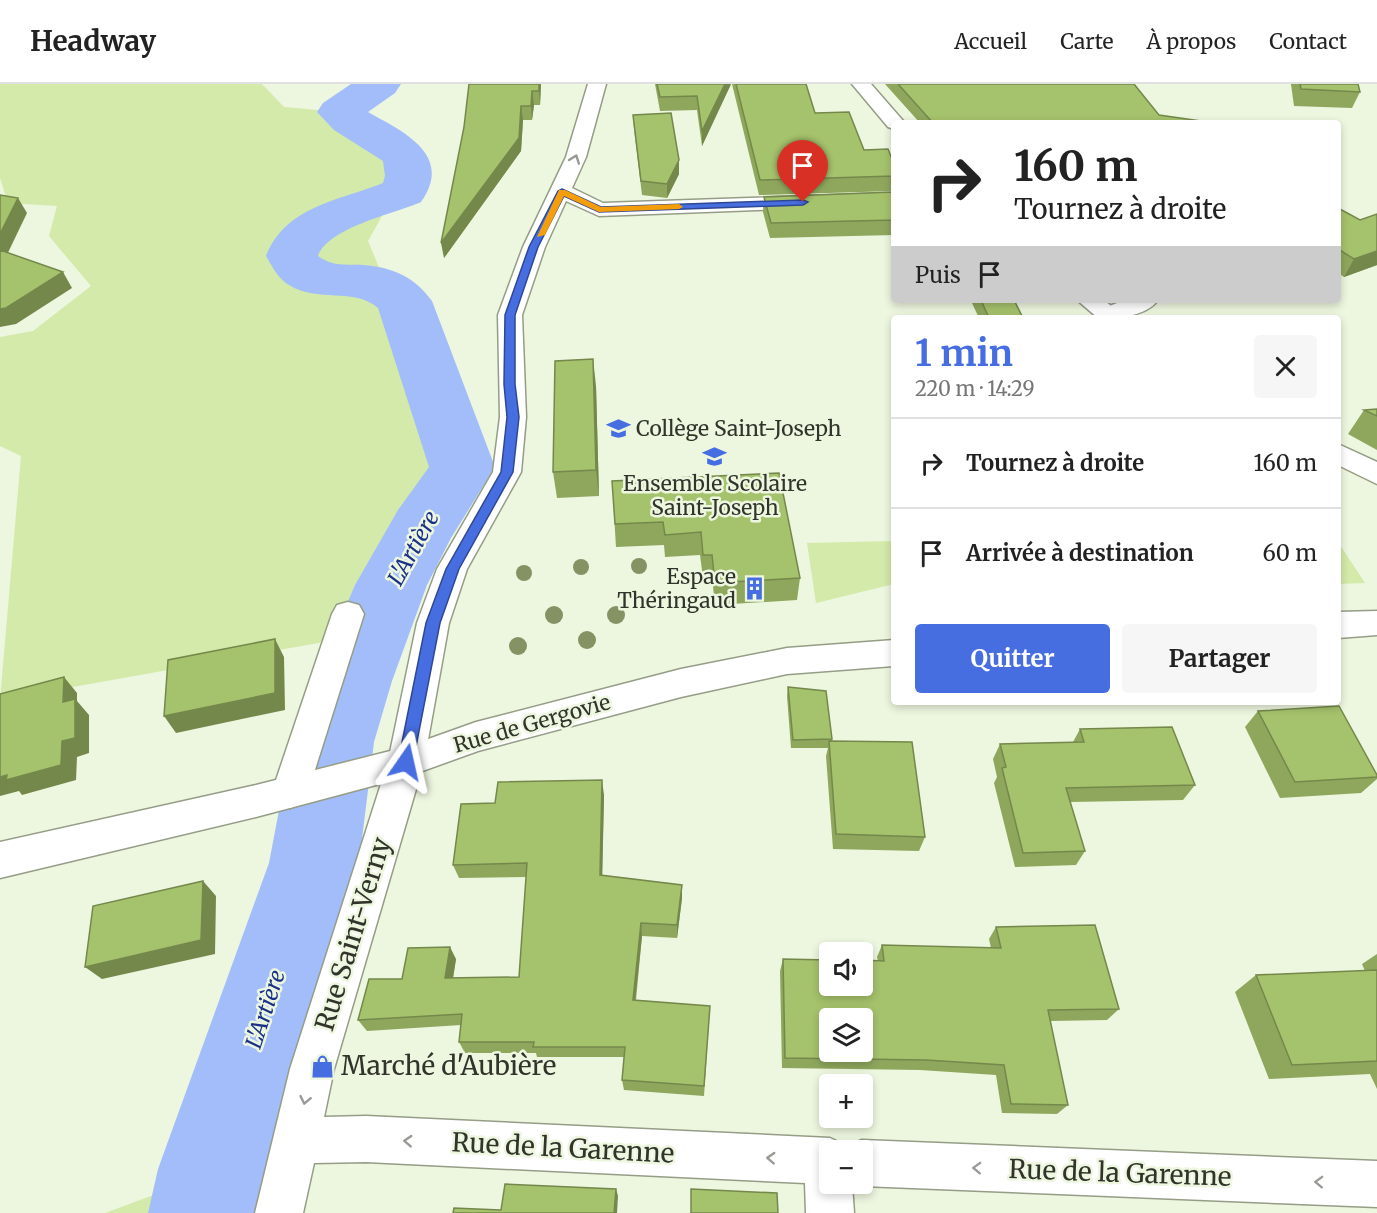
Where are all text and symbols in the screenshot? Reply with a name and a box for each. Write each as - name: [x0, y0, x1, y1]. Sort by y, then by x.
- text: Headway: [30, 23, 156, 59]
- text: Accueil: [954, 28, 1027, 55]
- text: Carte: [1060, 28, 1114, 55]
- text: À propos: [1147, 28, 1236, 55]
- text: Contact: [1269, 28, 1347, 55]
- pin: [777, 140, 828, 202]
- text: 160 m: [1014, 140, 1138, 192]
- icon: right: [915, 144, 993, 222]
- icon: arrive: [786, 149, 819, 182]
- one-way arrow: [568, 154, 581, 165]
- text: Tournez à droite: [1014, 192, 1226, 226]
- icon: arrive: [973, 258, 1006, 291]
- text: Puis: [915, 261, 961, 289]
- text: 1 min: [915, 331, 1013, 376]
- button: close: [1254, 335, 1317, 398]
- text: 220 m · 14:29: [915, 376, 1035, 401]
- place label: Collège Saint-Joseph: [636, 415, 841, 442]
- school or university icon: Collège Saint-Joseph: [605, 416, 631, 442]
- school or university icon: Ensemble Scolaire Saint-Joseph: [702, 443, 728, 469]
- icon: right: [915, 447, 948, 480]
- text: Tournez à droite: [966, 449, 1144, 477]
- text: 160 m: [1253, 449, 1317, 477]
- place label: Ensemble Scolaire Saint-Joseph: [623, 470, 807, 521]
- water label: L'Artière: [381, 506, 445, 590]
- icon: arrive: [915, 537, 948, 570]
- text: Arrivée à destination: [966, 539, 1194, 567]
- text: 60 m: [1263, 539, 1317, 567]
- place label: Espace Théringaud: [617, 563, 736, 614]
- building icon: Espace Théringaud: [741, 576, 767, 602]
- button: Quitter: [915, 624, 1110, 693]
- button: Partager: [1122, 624, 1317, 693]
- street label: Rue de Gergovie: [450, 688, 614, 759]
- position arrow: [374, 730, 438, 794]
- street label: Rue Saint-Verny: [307, 832, 398, 1035]
- map controls: [819, 942, 873, 1194]
- button: sound: [819, 942, 873, 996]
- water label: L'Artière: [239, 966, 291, 1052]
- button: layers: [819, 1008, 873, 1062]
- place label: Marché d'Aubière: [341, 1049, 556, 1082]
- shop icon: Marché d'Aubière: [310, 1053, 336, 1079]
- button: +: [819, 1074, 873, 1128]
- one-way arrow: [299, 1094, 312, 1104]
- street label: Rue de la Garenne: [451, 1125, 675, 1170]
- one-way arrow: [404, 1135, 413, 1148]
- button: −: [819, 1140, 873, 1194]
- one-way arrow: [767, 1152, 776, 1165]
- street label: Rue de la Garenne: [1008, 1152, 1232, 1193]
- one-way arrow: [972, 1161, 981, 1174]
- one-way arrow: [1314, 1175, 1323, 1188]

